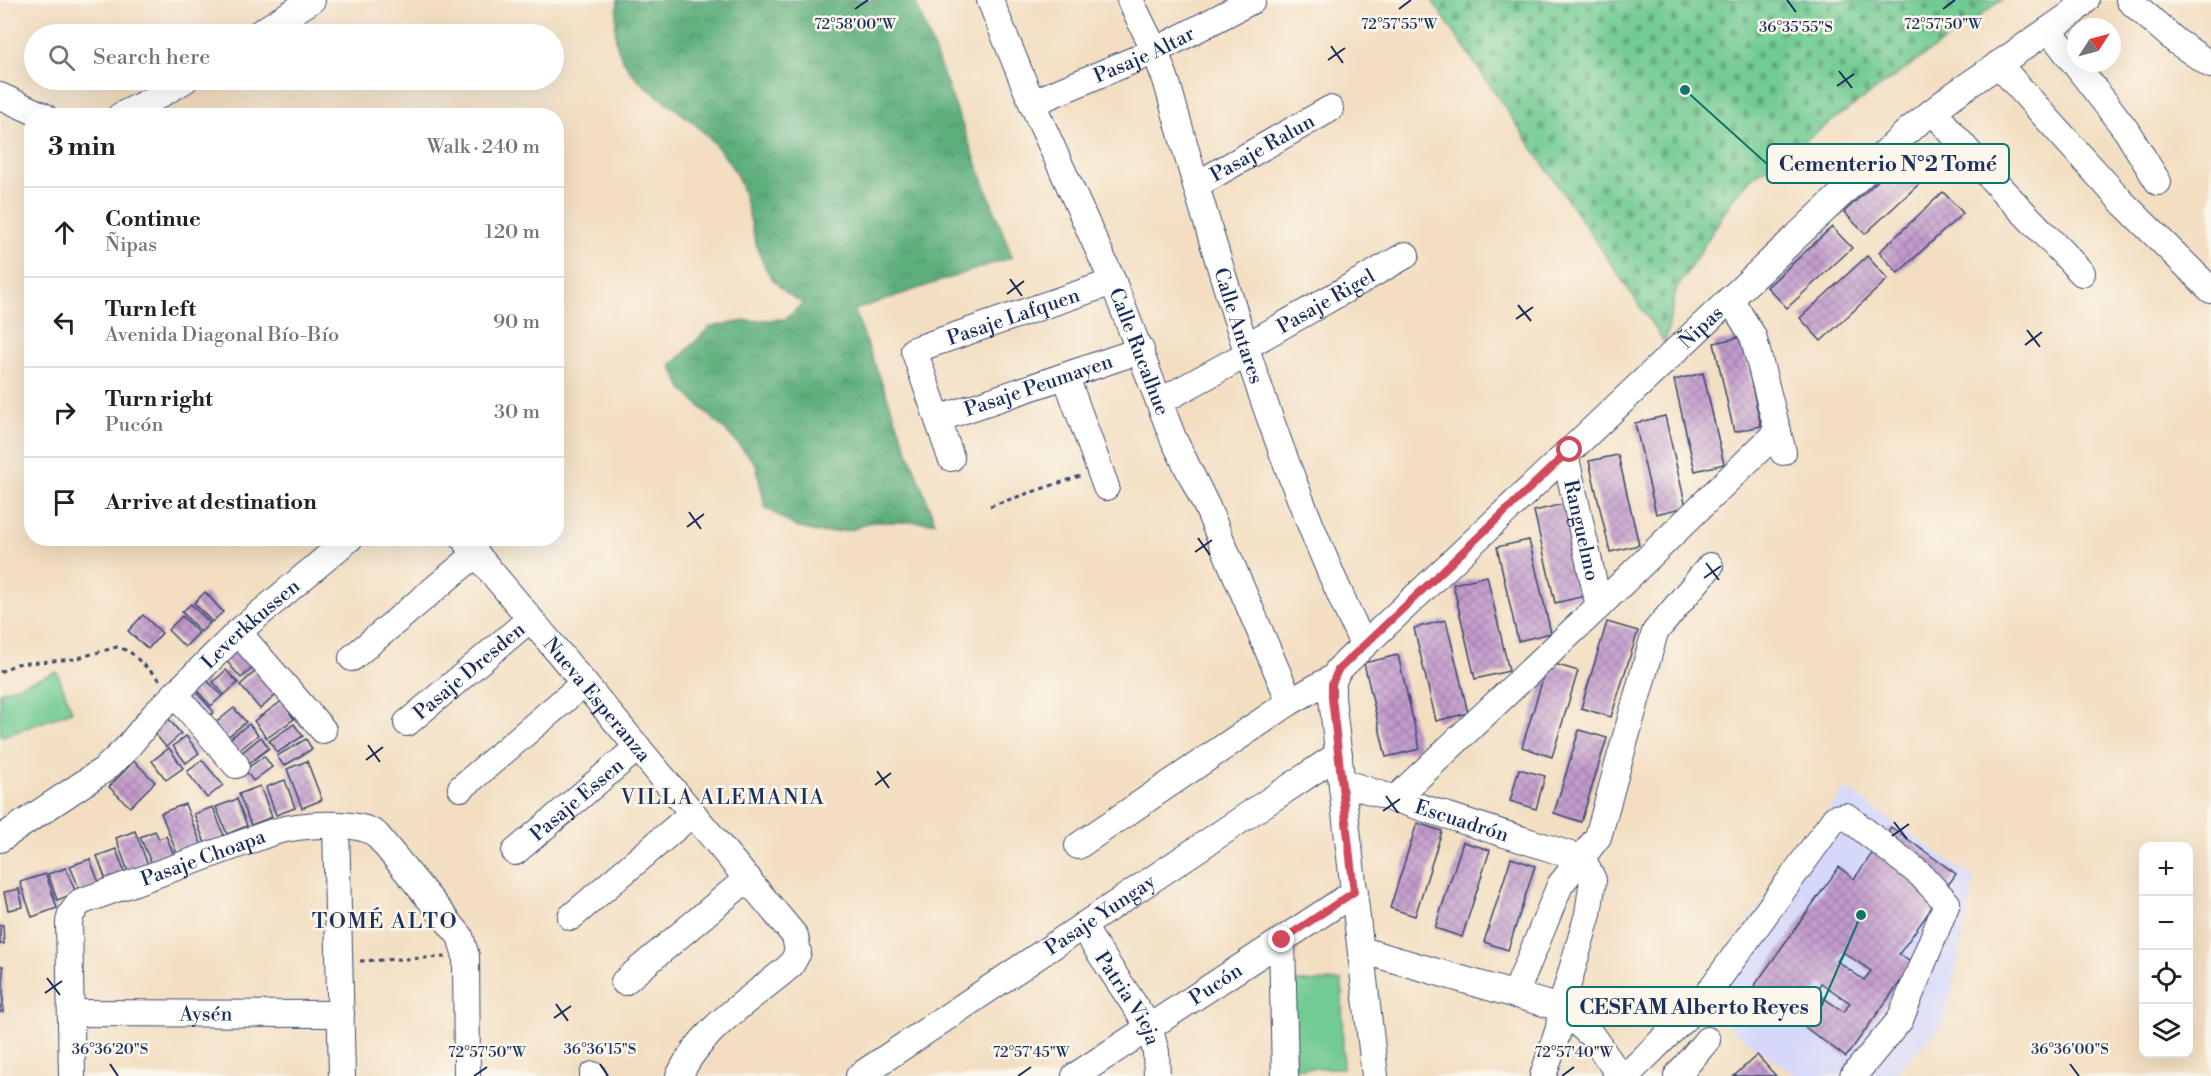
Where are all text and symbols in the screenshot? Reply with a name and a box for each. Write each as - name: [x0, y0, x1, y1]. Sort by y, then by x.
- text: 72°58'00"W: [814, 15, 896, 34]
- text: 72°57'55"W: [1361, 15, 1437, 34]
- text: 72°57'50"W: [1904, 15, 1982, 34]
- text: 36°35'55"S: [1759, 18, 1833, 37]
- north arrow: [2067, 18, 2121, 72]
- street label: Pasaje Altar: [1090, 21, 1200, 89]
- search box: [24, 24, 564, 90]
- icon: search: [45, 41, 78, 74]
- text: Search here: [93, 44, 210, 71]
- street label: Pasaje Ralun: [1206, 109, 1320, 188]
- text: 3 min: [48, 131, 116, 163]
- text: Walk · 240 m: [427, 135, 540, 160]
- callout: Cementerio N°2 Tomé: [1767, 144, 2009, 183]
- text: Cementerio N°2 Tomé: [1779, 152, 1997, 178]
- text: Continue: [105, 206, 201, 233]
- icon: ahead: [48, 216, 81, 249]
- text: 120 m: [485, 220, 540, 245]
- text: Ñipas: [105, 233, 157, 258]
- street label: Pasaje Rigel: [1273, 264, 1380, 340]
- street label: Calle Antares: [1207, 265, 1268, 387]
- street label: Pasaje Lafquen: [944, 283, 1083, 352]
- street label: Calle Rucalhue: [1102, 284, 1174, 419]
- text: Turn left: [105, 296, 196, 323]
- street label: Ñipas: [1673, 301, 1729, 355]
- icon: left: [48, 306, 81, 339]
- text: 90 m: [493, 310, 540, 335]
- text: Avenida Diagonal Bío-Bío: [105, 323, 339, 348]
- street label: Pasaje Peumayen: [961, 349, 1116, 423]
- text: Turn right: [105, 386, 213, 413]
- icon: right: [48, 396, 81, 429]
- text: 30 m: [494, 400, 540, 425]
- text: Pucón: [105, 413, 164, 438]
- route start: [1556, 436, 1582, 462]
- street label: Ranguelmo: [1557, 477, 1604, 583]
- icon: arrive: [48, 486, 81, 519]
- text: Arrive at destination: [105, 489, 317, 516]
- street label: Leverkkussen: [197, 574, 306, 675]
- street label: Pasaje Dresden: [409, 617, 531, 726]
- street label: Nueva Esperanza: [537, 633, 656, 768]
- street label: Pasaje Essen: [525, 753, 630, 848]
- district label: VILLA ALEMANIA: [619, 785, 826, 811]
- street label: Escuadrón: [1411, 795, 1512, 848]
- street label: Pasaje Choapa: [138, 824, 270, 893]
- map controls: [2139, 842, 2193, 1058]
- button: +: [2139, 842, 2193, 896]
- street label: Pasaje Yungay: [1041, 870, 1161, 962]
- button: −: [2139, 896, 2193, 950]
- district label: TOMÉ ALTO: [312, 907, 458, 935]
- route end: [1268, 926, 1294, 952]
- street label: Patria Vieja: [1088, 947, 1165, 1049]
- button: locate: [2139, 950, 2193, 1004]
- street label: Pucón: [1185, 958, 1248, 1012]
- callout: CESFAM Alberto Reyes: [1567, 987, 1821, 1026]
- text: CESFAM Alberto Reyes: [1579, 995, 1809, 1021]
- street label: Aysén: [178, 1002, 233, 1028]
- button: layers: [2139, 1004, 2193, 1058]
- text: 36°36'20"S: [72, 1040, 148, 1059]
- text: 36°36'15"S: [564, 1040, 636, 1059]
- text: 36°36'00"S: [2031, 1040, 2109, 1059]
- text: 72°57'50"W: [448, 1043, 526, 1062]
- text: 72°57'45"W: [993, 1043, 1070, 1062]
- text: 72°57'40"W: [1535, 1043, 1614, 1062]

